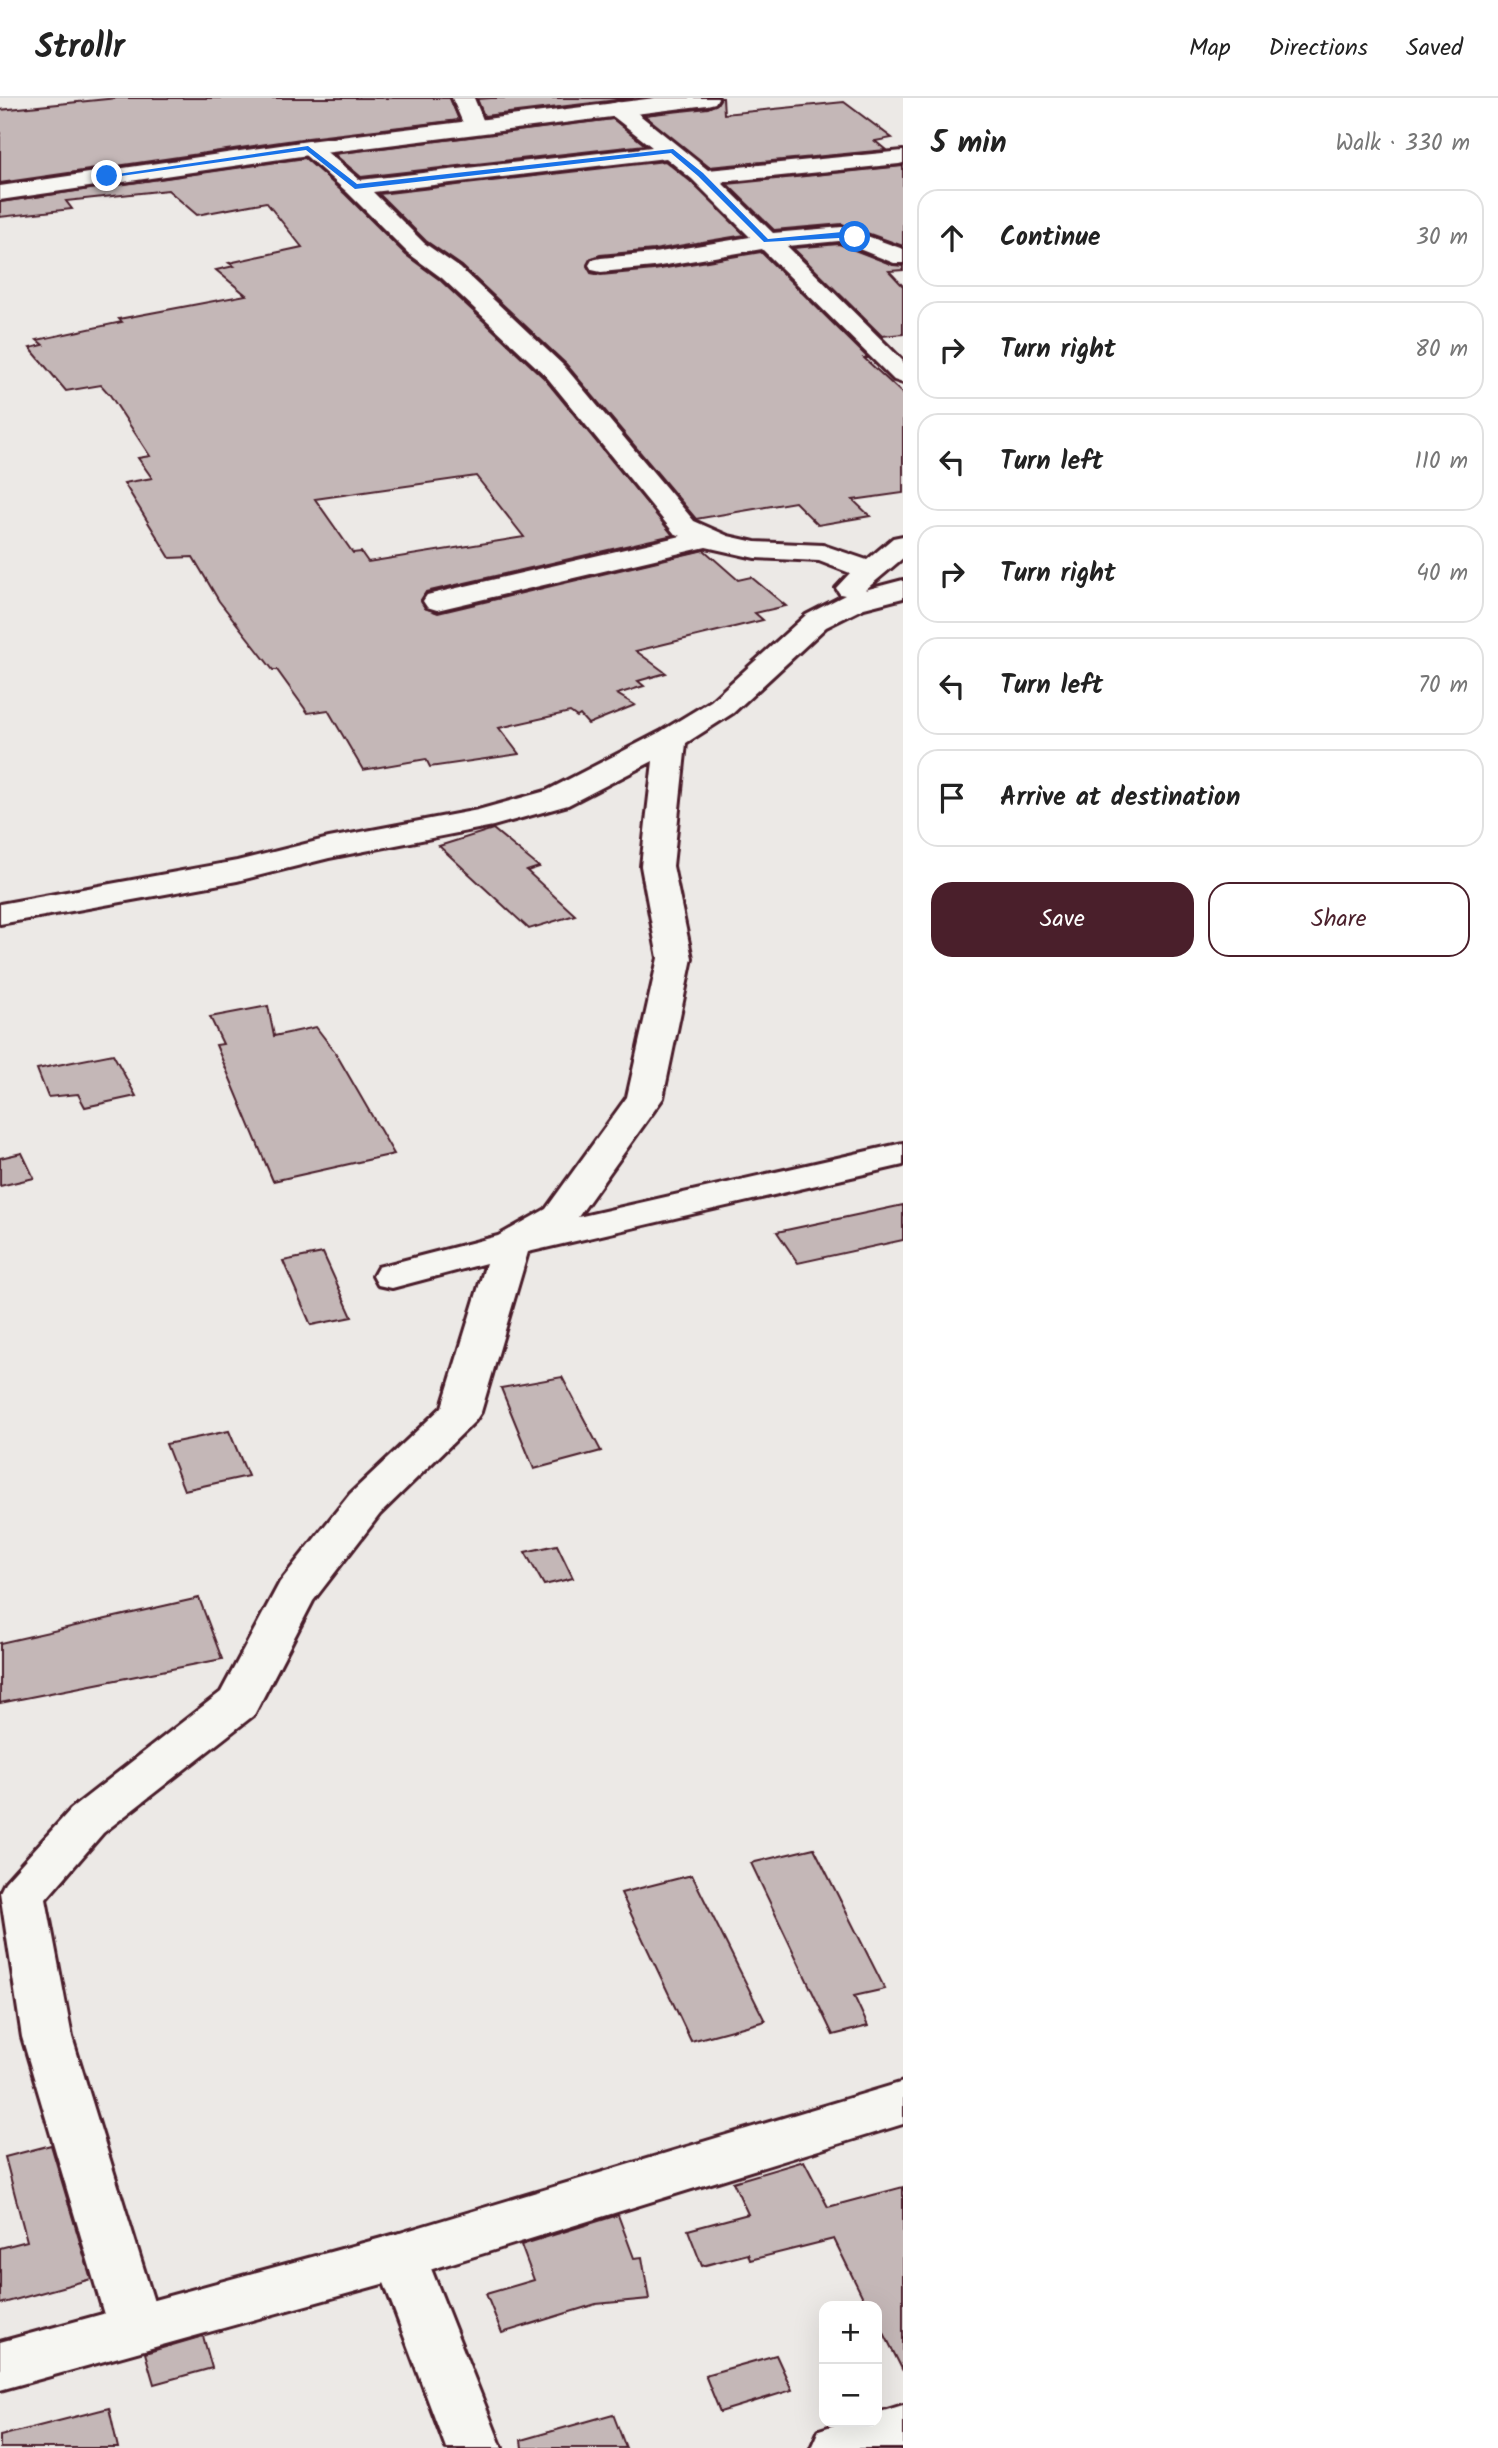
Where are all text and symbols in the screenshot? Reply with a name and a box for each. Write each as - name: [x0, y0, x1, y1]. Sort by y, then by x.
- text: Strollr: [35, 22, 125, 75]
- text: Map: [1189, 29, 1231, 68]
- text: Directions: [1269, 29, 1368, 68]
- text: Saved: [1406, 29, 1463, 68]
- text: 5 min: [931, 120, 1007, 168]
- text: Walk · 330 m: [1336, 126, 1470, 162]
- route end: [91, 160, 122, 191]
- text: Continue: [1000, 217, 1101, 259]
- icon: ahead: [933, 219, 971, 257]
- text: 30 m: [1416, 220, 1468, 256]
- route start: [839, 221, 870, 252]
- text: Turn right: [1000, 329, 1116, 371]
- icon: right: [933, 331, 971, 369]
- text: 80 m: [1415, 332, 1468, 368]
- text: Turn left: [1000, 441, 1103, 483]
- icon: left: [933, 443, 971, 481]
- text: 110 m: [1415, 444, 1468, 480]
- text: Turn right: [1000, 553, 1116, 595]
- icon: right: [933, 555, 971, 593]
- text: 40 m: [1416, 556, 1468, 592]
- text: Turn left: [1000, 665, 1103, 707]
- icon: left: [933, 667, 971, 705]
- text: 70 m: [1418, 668, 1468, 704]
- text: Arrive at destination: [1000, 777, 1240, 819]
- icon: arrive: [933, 779, 971, 817]
- button: Save: [931, 882, 1194, 957]
- button: Share: [1208, 882, 1470, 957]
- map controls: [819, 2301, 882, 2427]
- button: +: [819, 2301, 882, 2364]
- button: −: [819, 2364, 882, 2427]

